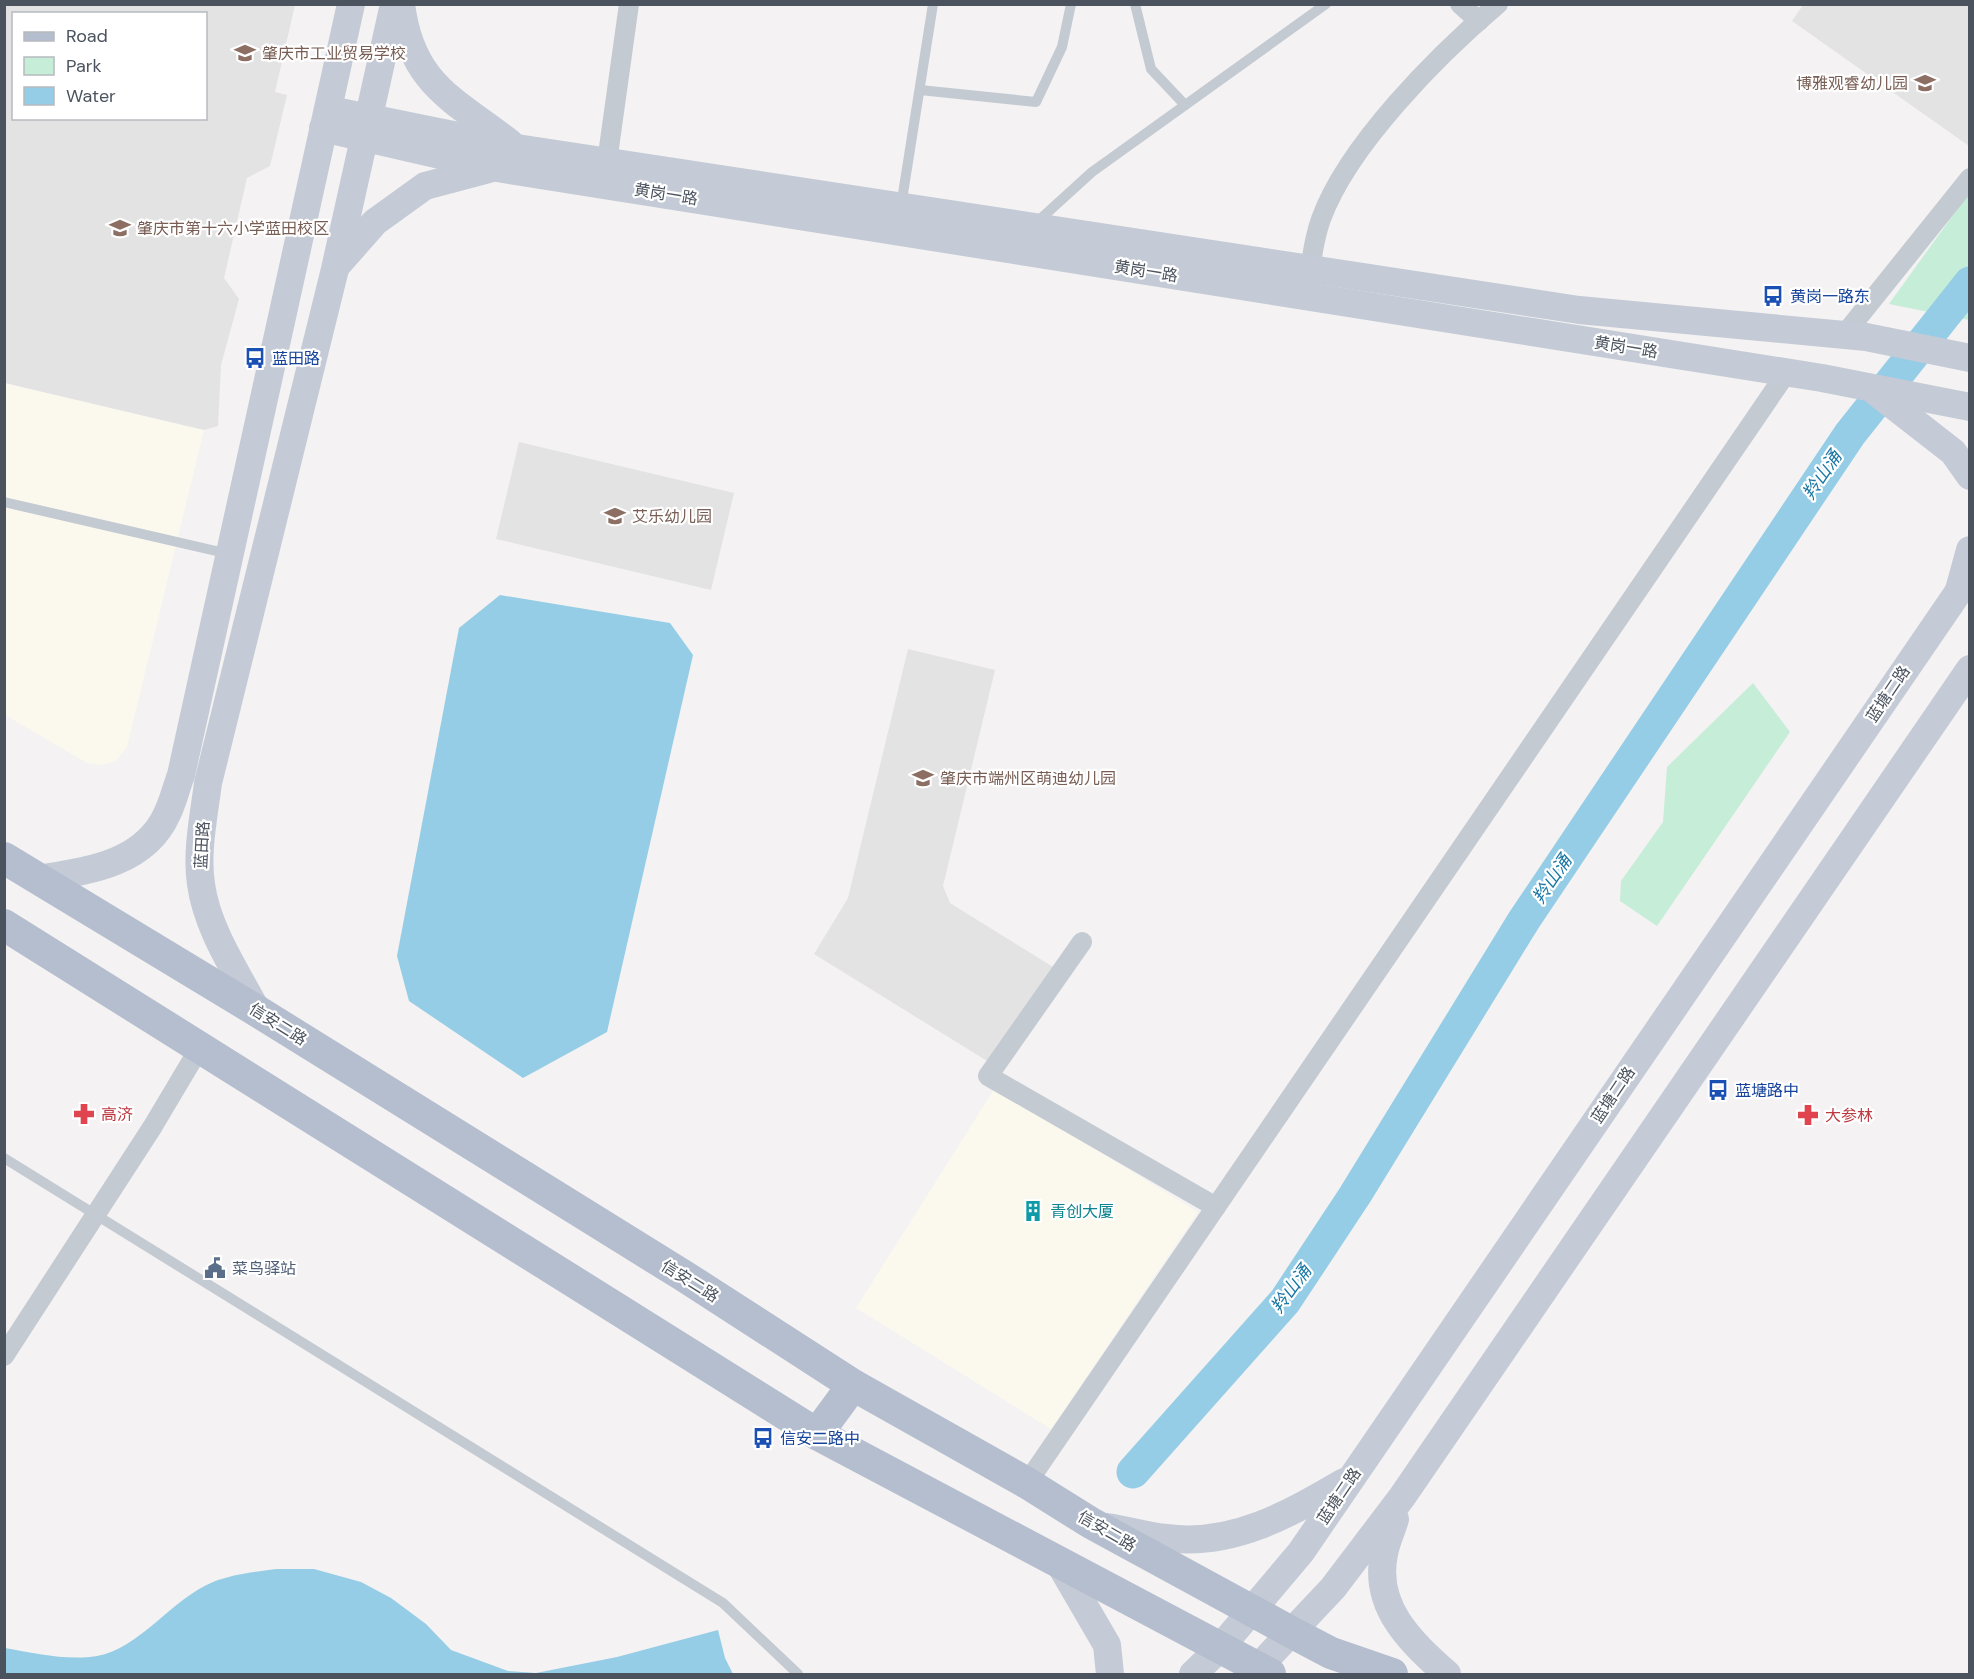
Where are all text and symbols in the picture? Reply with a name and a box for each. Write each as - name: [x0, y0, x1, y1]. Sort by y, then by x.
- legend: [12, 12, 207, 120]
- text: Road: [66, 24, 108, 48]
- school or university icon: 肇庆市工业贸易学校: [233, 41, 257, 65]
- place label: 肇庆市工业贸易学校: [262, 43, 406, 64]
- text: Park: [66, 54, 102, 78]
- school or university icon: 博雅观睿幼儿园: [1913, 71, 1937, 95]
- place label: 博雅观睿幼儿园: [1796, 73, 1908, 94]
- text: Water: [66, 84, 116, 108]
- street label: 黄岗一路: [633, 179, 699, 209]
- school or university icon: 肇庆市第十六小学蓝田校区: [108, 216, 132, 240]
- place label: 肇庆市第十六小学蓝田校区: [137, 218, 329, 239]
- street label: 黄岗一路: [1113, 256, 1179, 286]
- bus stop icon: 黄岗一路东: [1761, 284, 1785, 308]
- place label: 黄岗一路东: [1790, 286, 1870, 307]
- street label: 黄岗一路: [1593, 332, 1659, 362]
- bus stop icon: 蓝田路: [243, 346, 267, 370]
- place label: 蓝田路: [272, 348, 320, 369]
- water label: 羚山涌: [1797, 444, 1848, 504]
- school or university icon: 艾乐幼儿园: [603, 504, 627, 528]
- place label: 艾乐幼儿园: [632, 506, 712, 527]
- street label: 蓝塘二路: [1861, 662, 1915, 726]
- school or university icon: 肇庆市端州区萌迪幼儿园: [911, 766, 935, 790]
- place label: 肇庆市端州区萌迪幼儿园: [940, 768, 1116, 789]
- street label: 蓝田路: [190, 820, 214, 870]
- water label: 羚山涌: [1527, 848, 1578, 908]
- street label: 信安二路: [245, 998, 311, 1050]
- street label: 蓝塘二路: [1586, 1063, 1640, 1127]
- bus stop icon: 蓝塘路中: [1706, 1078, 1730, 1102]
- place label: 蓝塘路中: [1735, 1080, 1799, 1101]
- pharmacy icon: 高济: [72, 1102, 96, 1126]
- pharmacy icon: 大参林: [1796, 1103, 1820, 1127]
- place label: 高济: [101, 1104, 133, 1125]
- place label: 大参林: [1825, 1105, 1873, 1126]
- building icon: 青创大厦: [1021, 1199, 1045, 1223]
- place label: 青创大厦: [1050, 1201, 1114, 1222]
- street label: 信安二路: [657, 1255, 723, 1307]
- public building icon: 菜鸟驿站: [203, 1256, 227, 1280]
- place label: 菜鸟驿站: [232, 1258, 296, 1279]
- water label: 羚山涌: [1265, 1258, 1318, 1318]
- bus stop icon: 信安二路中: [751, 1426, 775, 1450]
- place label: 信安二路中: [780, 1428, 860, 1449]
- street label: 蓝塘二路: [1312, 1464, 1366, 1528]
- street label: 信安二路: [1074, 1506, 1140, 1556]

